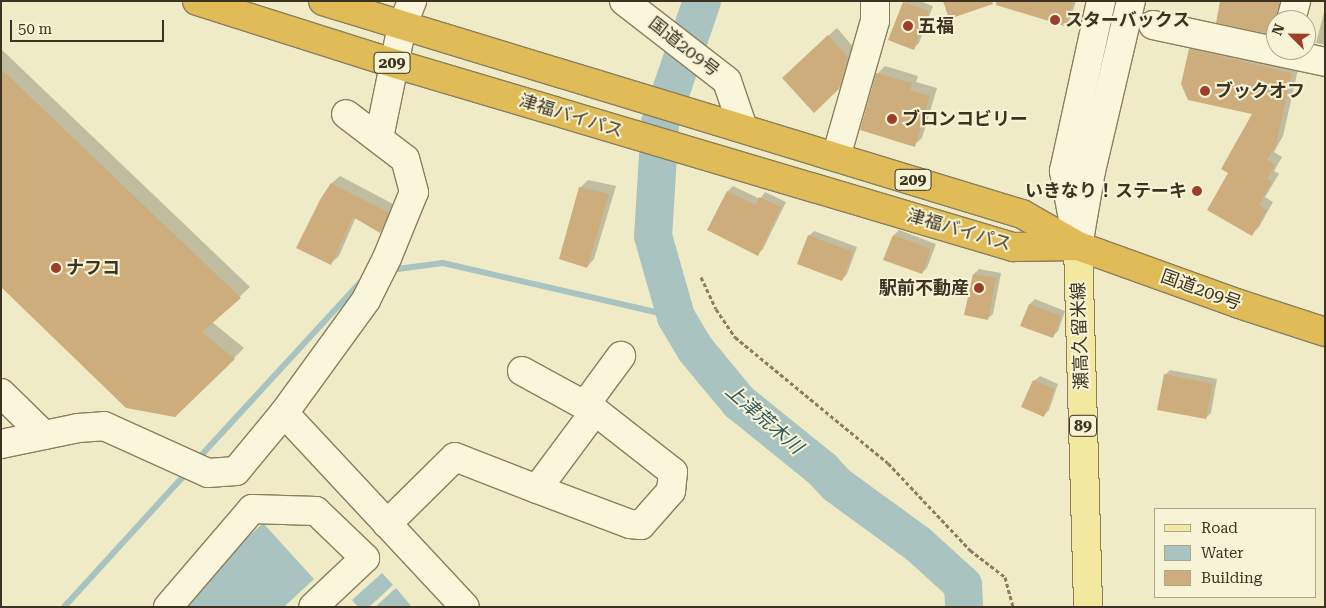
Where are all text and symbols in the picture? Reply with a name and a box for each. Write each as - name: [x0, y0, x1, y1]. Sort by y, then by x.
- place label: スターバックス: [1065, 9, 1191, 31]
- scale bar: [12, 10, 166, 42]
- north arrow: [1266, 10, 1316, 60]
- street label: 国道209号: [644, 13, 724, 81]
- marker: スターバックス: [1049, 14, 1061, 26]
- place label: 五福: [918, 15, 954, 37]
- text: 50 m: [18, 20, 52, 38]
- marker: 五福: [902, 20, 914, 32]
- text: N: [1269, 21, 1288, 38]
- road number: 209: [373, 49, 411, 76]
- place label: ブックオフ: [1215, 80, 1305, 102]
- marker: ブックオフ: [1199, 85, 1211, 97]
- street label: 津福バイパス: [516, 90, 626, 142]
- place label: ブロンコビリー: [902, 108, 1028, 130]
- marker: ブロンコビリー: [886, 113, 898, 125]
- road number: 209: [894, 166, 932, 194]
- place label: いきなり！ステーキ: [1025, 180, 1187, 202]
- marker: いきなり！ステーキ: [1191, 185, 1203, 197]
- street label: 津福バイパス: [904, 205, 1014, 255]
- place label: ナフコ: [66, 257, 120, 279]
- marker: ナフコ: [50, 262, 62, 274]
- street label: 国道209号: [1158, 265, 1244, 315]
- place label: 駅前不動産: [879, 277, 969, 299]
- marker: 駅前不動産: [973, 282, 985, 294]
- street label: 瀬高久留米線: [1067, 282, 1093, 390]
- water label: 上津荒木川: [721, 379, 807, 459]
- road number: 89: [1068, 412, 1098, 440]
- legend: [1154, 508, 1316, 598]
- text: Road: [1201, 519, 1238, 537]
- text: Water: [1201, 544, 1243, 562]
- text: Building: [1201, 569, 1262, 587]

